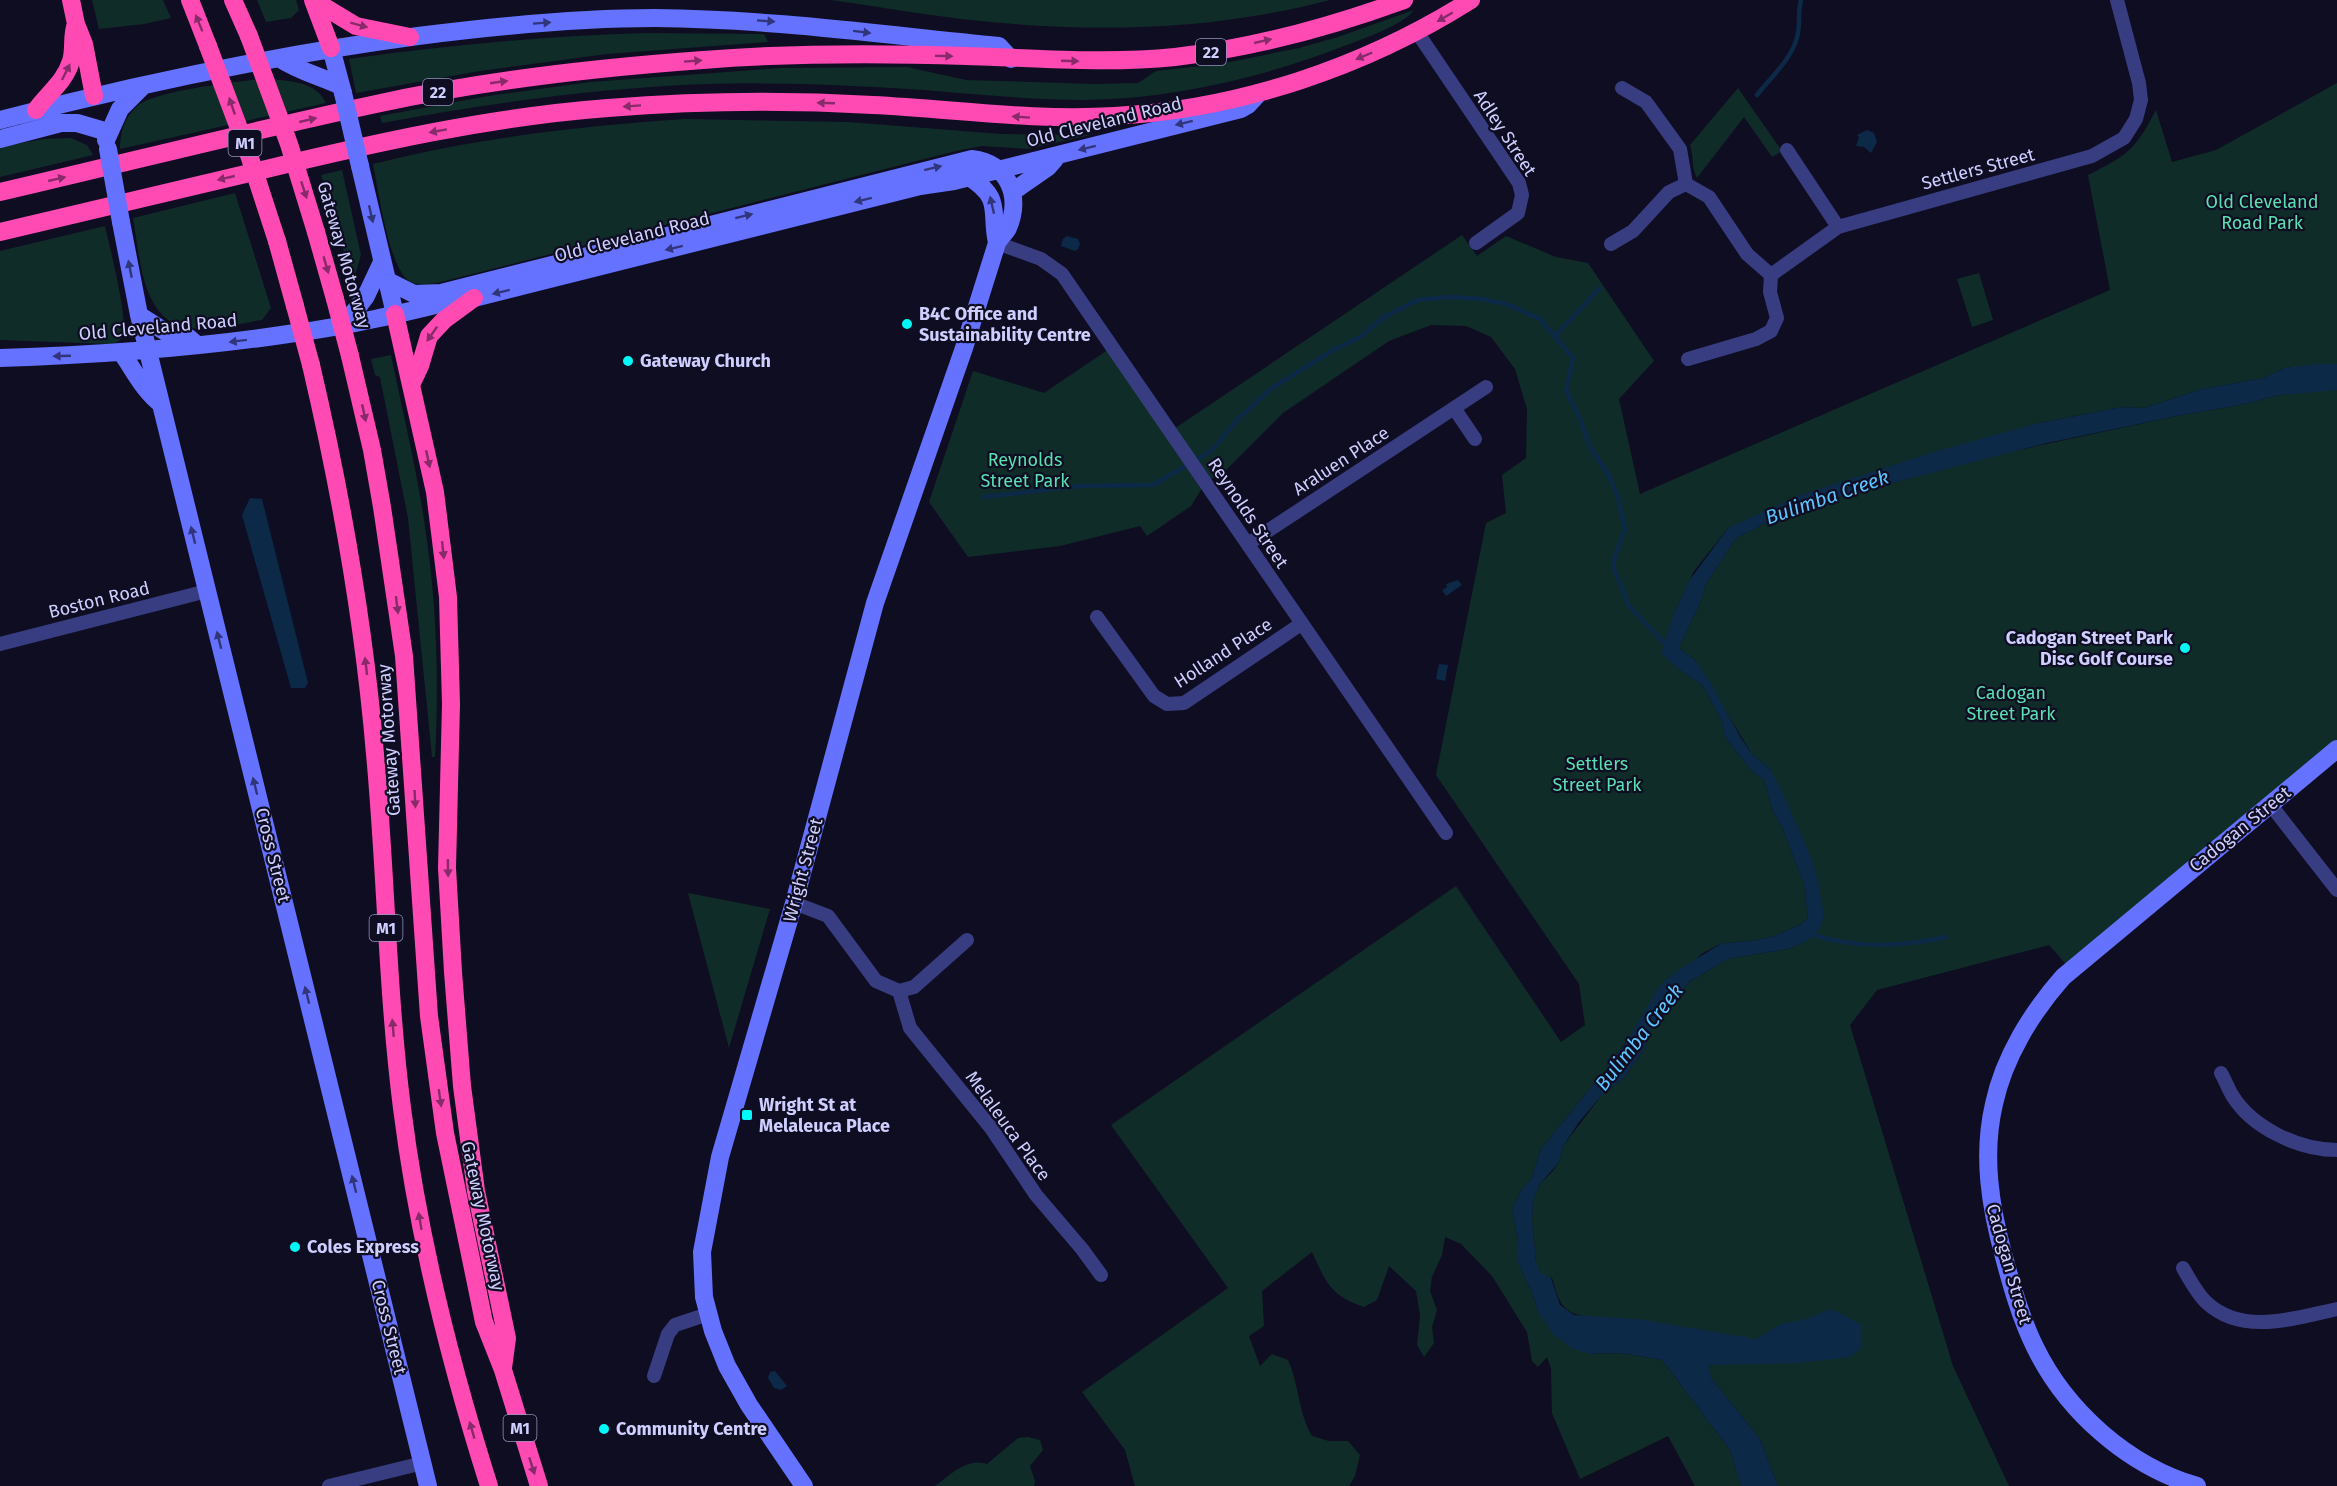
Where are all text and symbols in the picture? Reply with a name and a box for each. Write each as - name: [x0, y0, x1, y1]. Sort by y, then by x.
- one-way arrow: [1436, 11, 1453, 21]
- one-way arrow: [194, 14, 203, 32]
- one-way arrow: [757, 17, 776, 26]
- one-way arrow: [533, 18, 552, 27]
- one-way arrow: [350, 21, 368, 31]
- one-way arrow: [852, 27, 871, 37]
- one-way arrow: [1254, 36, 1272, 46]
- road number: 22: [1196, 39, 1226, 65]
- one-way arrow: [934, 51, 953, 60]
- one-way arrow: [1355, 52, 1373, 62]
- one-way arrow: [684, 56, 703, 65]
- one-way arrow: [1060, 56, 1079, 66]
- one-way arrow: [61, 63, 71, 80]
- one-way arrow: [490, 77, 509, 86]
- road number: 22: [423, 79, 453, 105]
- street label: Adley Street: [1469, 86, 1541, 181]
- street label: Old Cleveland Road: [1024, 92, 1184, 152]
- one-way arrow: [227, 97, 237, 115]
- one-way arrow: [817, 98, 836, 107]
- one-way arrow: [622, 101, 641, 111]
- one-way arrow: [1011, 112, 1030, 121]
- one-way arrow: [299, 114, 317, 124]
- one-way arrow: [1175, 119, 1193, 128]
- one-way arrow: [429, 127, 448, 136]
- road number: M1: [228, 130, 262, 156]
- one-way arrow: [1078, 143, 1096, 153]
- street label: Settlers Street: [1919, 143, 2037, 195]
- one-way arrow: [924, 163, 942, 173]
- one-way arrow: [48, 174, 67, 183]
- one-way arrow: [217, 174, 236, 184]
- street label: Gateway Motorway: [312, 179, 376, 331]
- one-way arrow: [299, 181, 309, 199]
- park label: Old Cleveland Road Park: [2206, 191, 2318, 234]
- one-way arrow: [854, 196, 873, 206]
- one-way arrow: [987, 196, 997, 214]
- one-way arrow: [366, 205, 376, 223]
- street label: Old Cleveland Road: [552, 207, 712, 267]
- one-way arrow: [735, 211, 753, 220]
- one-way arrow: [665, 244, 684, 254]
- one-way arrow: [322, 256, 331, 274]
- one-way arrow: [125, 259, 134, 278]
- one-way arrow: [492, 287, 510, 297]
- place label: B4C Office and Sustainability Centre: [919, 303, 1091, 346]
- street label: Old Cleveland Road: [78, 309, 238, 345]
- marker: B4C Office and Sustainability Centre: [900, 317, 914, 331]
- one-way arrow: [426, 325, 438, 341]
- one-way arrow: [228, 336, 247, 346]
- place label: Gateway Church: [640, 350, 771, 372]
- one-way arrow: [53, 351, 72, 361]
- marker: Gateway Church: [621, 354, 635, 368]
- one-way arrow: [360, 404, 369, 423]
- street label: Araluen Place: [1289, 422, 1393, 500]
- park label: Reynolds Street Park: [980, 449, 1070, 492]
- one-way arrow: [423, 450, 433, 468]
- street label: Reynolds Street: [1203, 454, 1293, 573]
- water label: Bulimba Creek: [1762, 465, 1892, 529]
- one-way arrow: [187, 525, 197, 544]
- one-way arrow: [438, 541, 448, 560]
- street label: Boston Road: [46, 577, 152, 623]
- one-way arrow: [393, 596, 402, 615]
- street label: Holland Place: [1170, 613, 1276, 693]
- place label: Cadogan Street Park Disc Golf Course: [2006, 627, 2174, 670]
- one-way arrow: [214, 631, 224, 649]
- marker: Cadogan Street Park Disc Golf Course: [2178, 641, 2192, 655]
- one-way arrow: [361, 656, 370, 675]
- street label: Gateway Motorway: [373, 663, 405, 817]
- park label: Cadogan Street Park: [1966, 682, 2056, 725]
- park label: Settlers Street Park: [1552, 753, 1642, 796]
- one-way arrow: [250, 776, 260, 795]
- street label: Cadogan Street: [2185, 781, 2295, 877]
- one-way arrow: [410, 790, 419, 809]
- street label: Cross Street: [251, 805, 296, 905]
- street label: Wright Street: [779, 815, 828, 924]
- one-way arrow: [443, 858, 452, 877]
- road number: M1: [370, 915, 402, 941]
- water label: Bulimba Creek: [1590, 979, 1688, 1095]
- one-way arrow: [302, 986, 312, 1004]
- one-way arrow: [388, 1018, 398, 1037]
- street label: Melaleuca Place: [961, 1067, 1055, 1185]
- one-way arrow: [435, 1089, 444, 1108]
- place label: Wright St at Melaleuca Place: [759, 1094, 890, 1137]
- marker: Wright St at Melaleuca Place: [740, 1108, 754, 1122]
- street label: Gateway Motorway: [456, 1139, 510, 1293]
- one-way arrow: [349, 1175, 359, 1194]
- street label: Cadogan Street: [1981, 1201, 2037, 1327]
- one-way arrow: [415, 1211, 424, 1230]
- place label: Coles Express: [307, 1236, 419, 1258]
- marker: Coles Express: [288, 1240, 302, 1254]
- street label: Cross Street: [367, 1277, 412, 1377]
- road number: M1: [504, 1415, 536, 1441]
- place label: Community Centre: [616, 1418, 767, 1440]
- one-way arrow: [467, 1421, 476, 1439]
- marker: Community Centre: [597, 1422, 611, 1436]
- one-way arrow: [528, 1457, 537, 1475]

